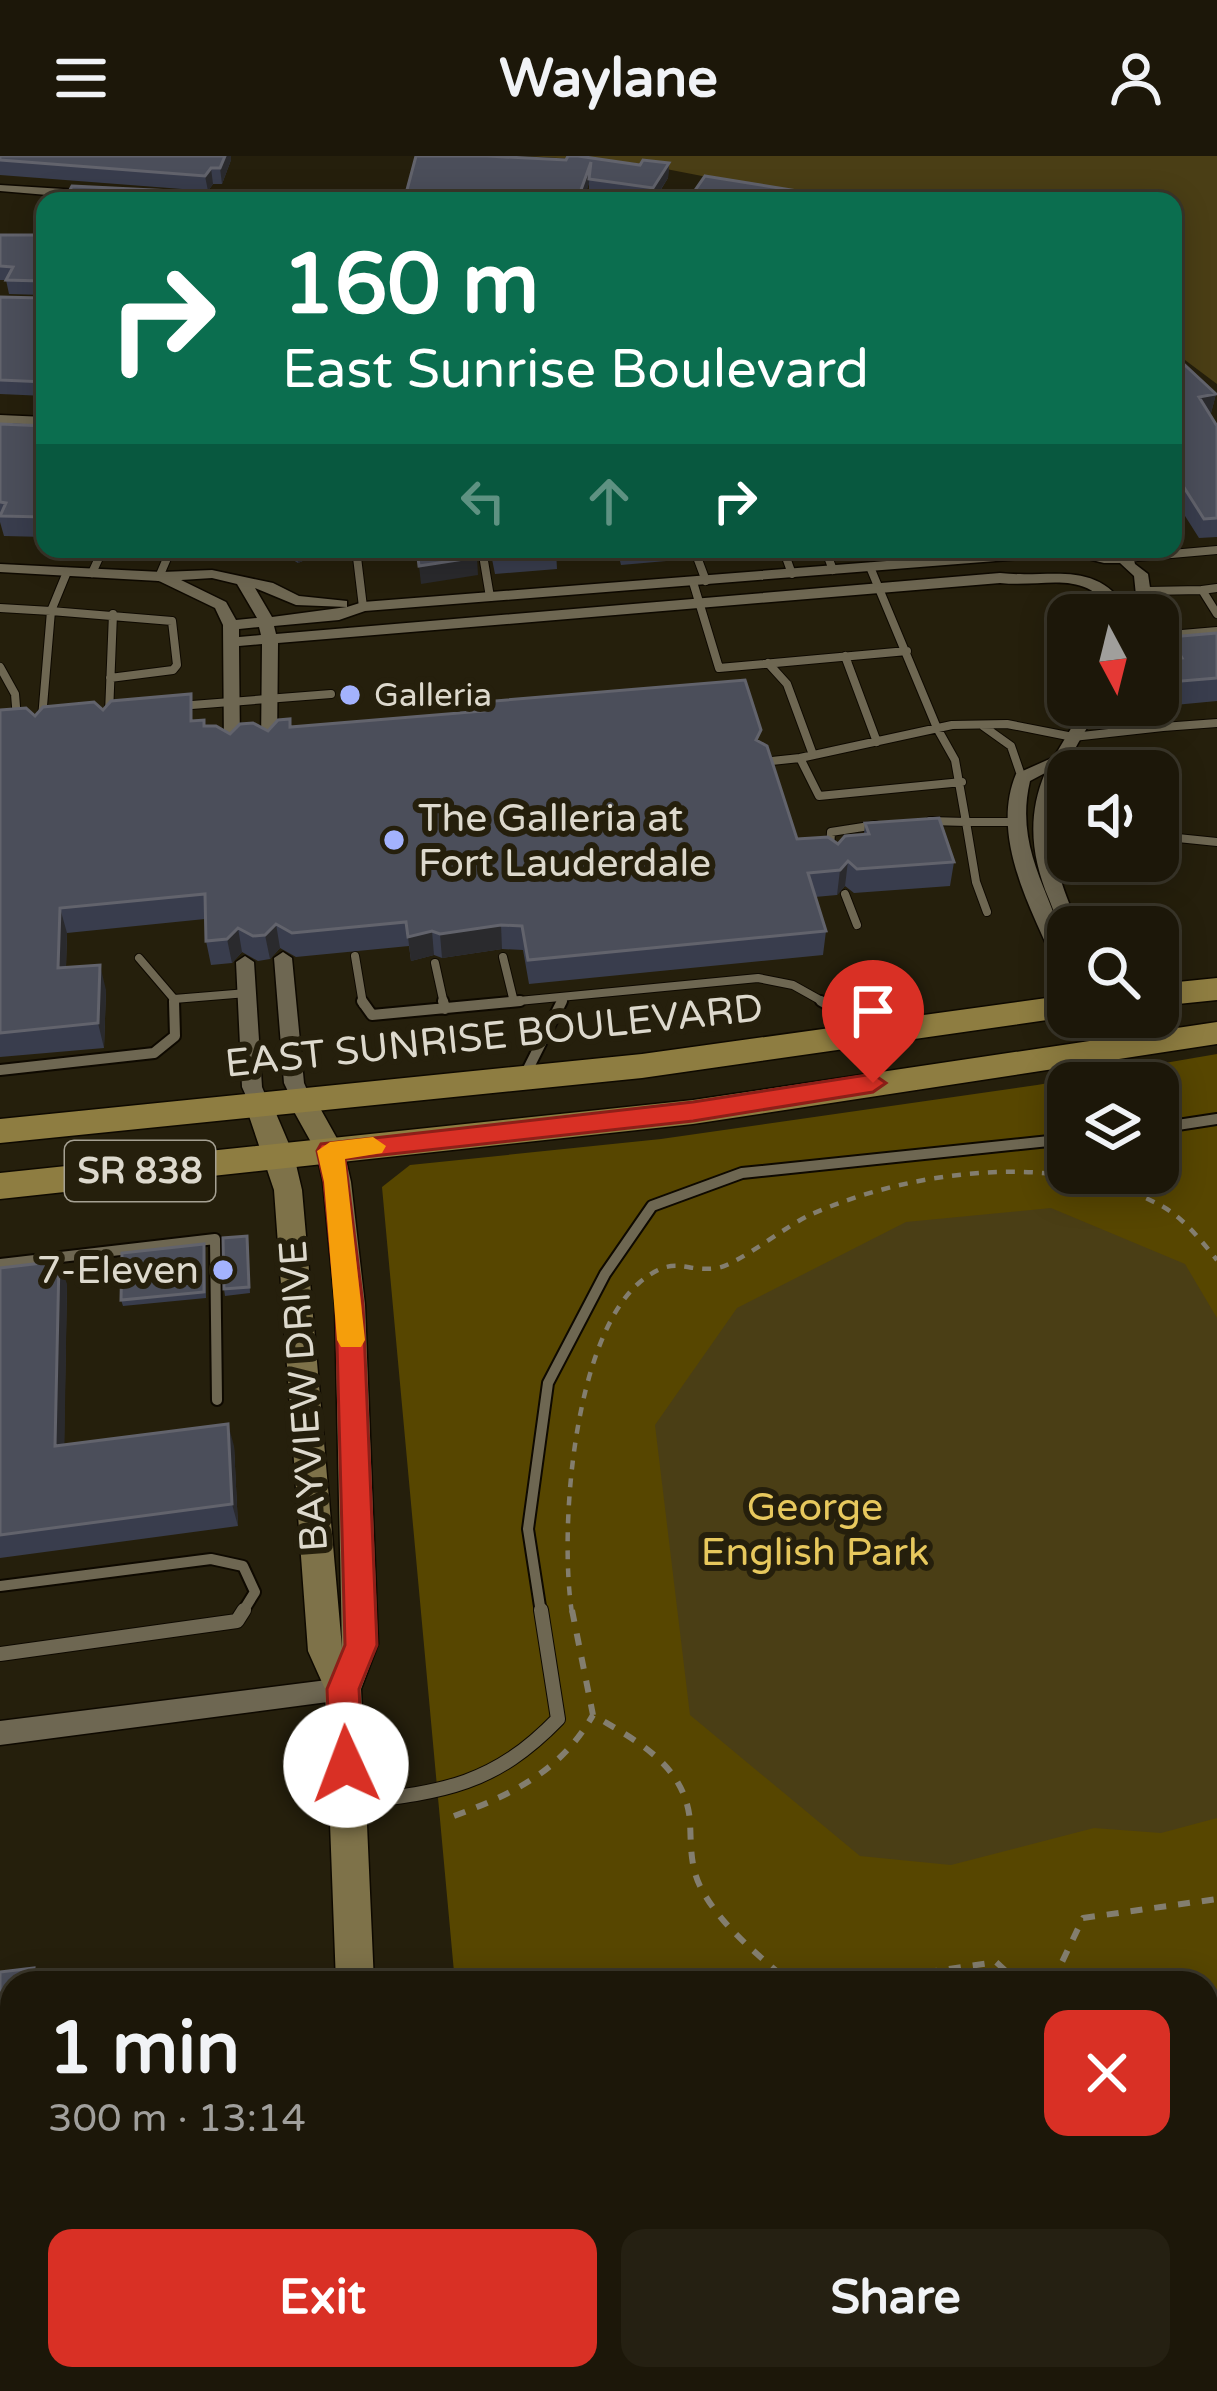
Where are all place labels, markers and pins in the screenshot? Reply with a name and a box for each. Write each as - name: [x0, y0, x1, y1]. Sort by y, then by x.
- place label: Galleria: [374, 676, 492, 715]
- marker: Galleria: [337, 682, 363, 708]
- place label: The Galleria at Fort Lauderdale: [418, 795, 711, 887]
- marker: The Galleria at Fort Lauderdale: [381, 827, 407, 853]
- pin: [822, 960, 924, 1083]
- place label: 7-Eleven: [37, 1247, 199, 1294]
- marker: 7-Eleven: [210, 1257, 236, 1283]

